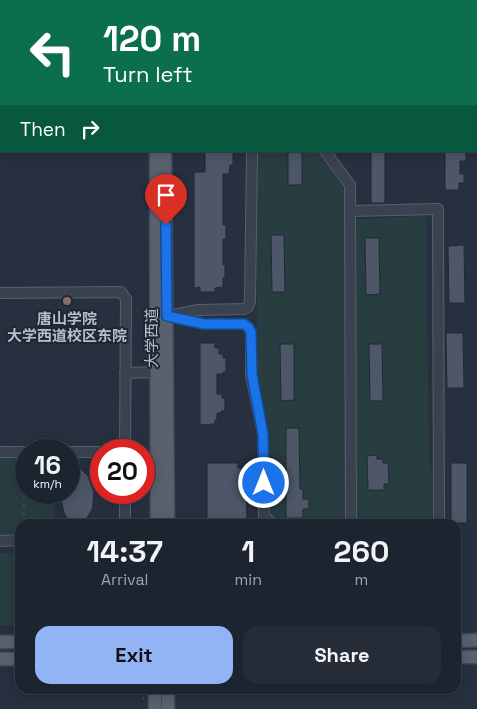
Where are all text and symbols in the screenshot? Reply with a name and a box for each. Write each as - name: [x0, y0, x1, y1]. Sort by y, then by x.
- text: 120 m: [103, 17, 201, 61]
- icon: left: [20, 20, 85, 85]
- text: Turn left: [103, 60, 193, 88]
- icon: right: [76, 115, 104, 143]
- text: Then: [20, 117, 66, 142]
- pin: [145, 174, 187, 225]
- icon: arrive: [152, 181, 180, 209]
- marker: 唐山学院 大学西道校区东院: [61, 295, 73, 307]
- street label: 大学西道: [142, 308, 161, 368]
- place label: 唐山学院 大学西道校区东院: [7, 309, 127, 345]
- speed limit sign: 20: [90, 439, 155, 504]
- text: 16: [34, 449, 61, 481]
- position arrow: [237, 456, 289, 508]
- text: km/h: [33, 476, 62, 492]
- text: 14:37: [87, 532, 163, 571]
- text: 1: [242, 532, 255, 571]
- text: 260: [334, 532, 389, 571]
- text: Arrival: [101, 569, 149, 590]
- text: min: [235, 569, 262, 590]
- text: m: [355, 569, 368, 590]
- button: Exit: [35, 626, 233, 684]
- button: Share: [243, 626, 441, 684]

